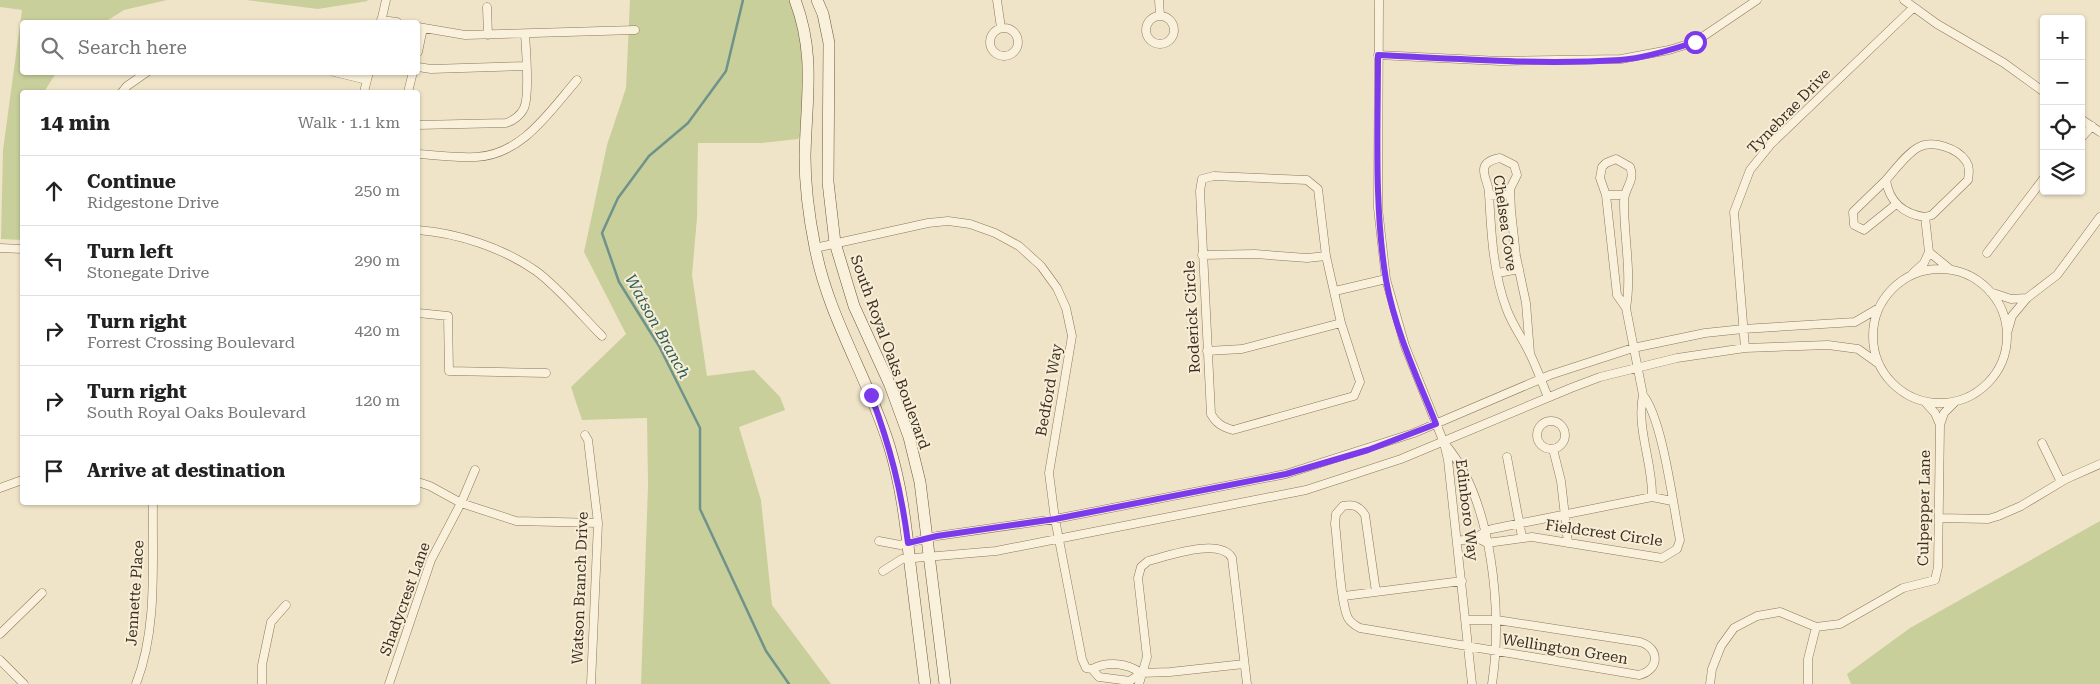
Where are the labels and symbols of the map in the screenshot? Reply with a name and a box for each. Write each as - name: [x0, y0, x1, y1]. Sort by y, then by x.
- route start: [1684, 31, 1707, 54]
- street label: Tynebrae Drive: [1744, 65, 1834, 157]
- street label: Chelsea Cove: [1489, 174, 1521, 272]
- street label: South Royal Oaks Boulevard: [846, 252, 934, 452]
- street label: Roderick Circle: [1180, 260, 1204, 374]
- water label: Watson Branch: [621, 271, 694, 382]
- street label: Bedford Way: [1032, 342, 1066, 438]
- route end: [860, 384, 883, 407]
- street label: Culpepper Lane: [1914, 450, 1934, 566]
- street label: Edinboro Way: [1452, 458, 1482, 562]
- street label: Watson Branch Drive: [568, 511, 592, 665]
- street label: Fieldcrest Circle: [1544, 516, 1664, 550]
- street label: Jennette Place: [122, 539, 148, 647]
- street label: Shadycrest Lane: [376, 540, 434, 658]
- street label: Wellington Green: [1501, 630, 1630, 668]

